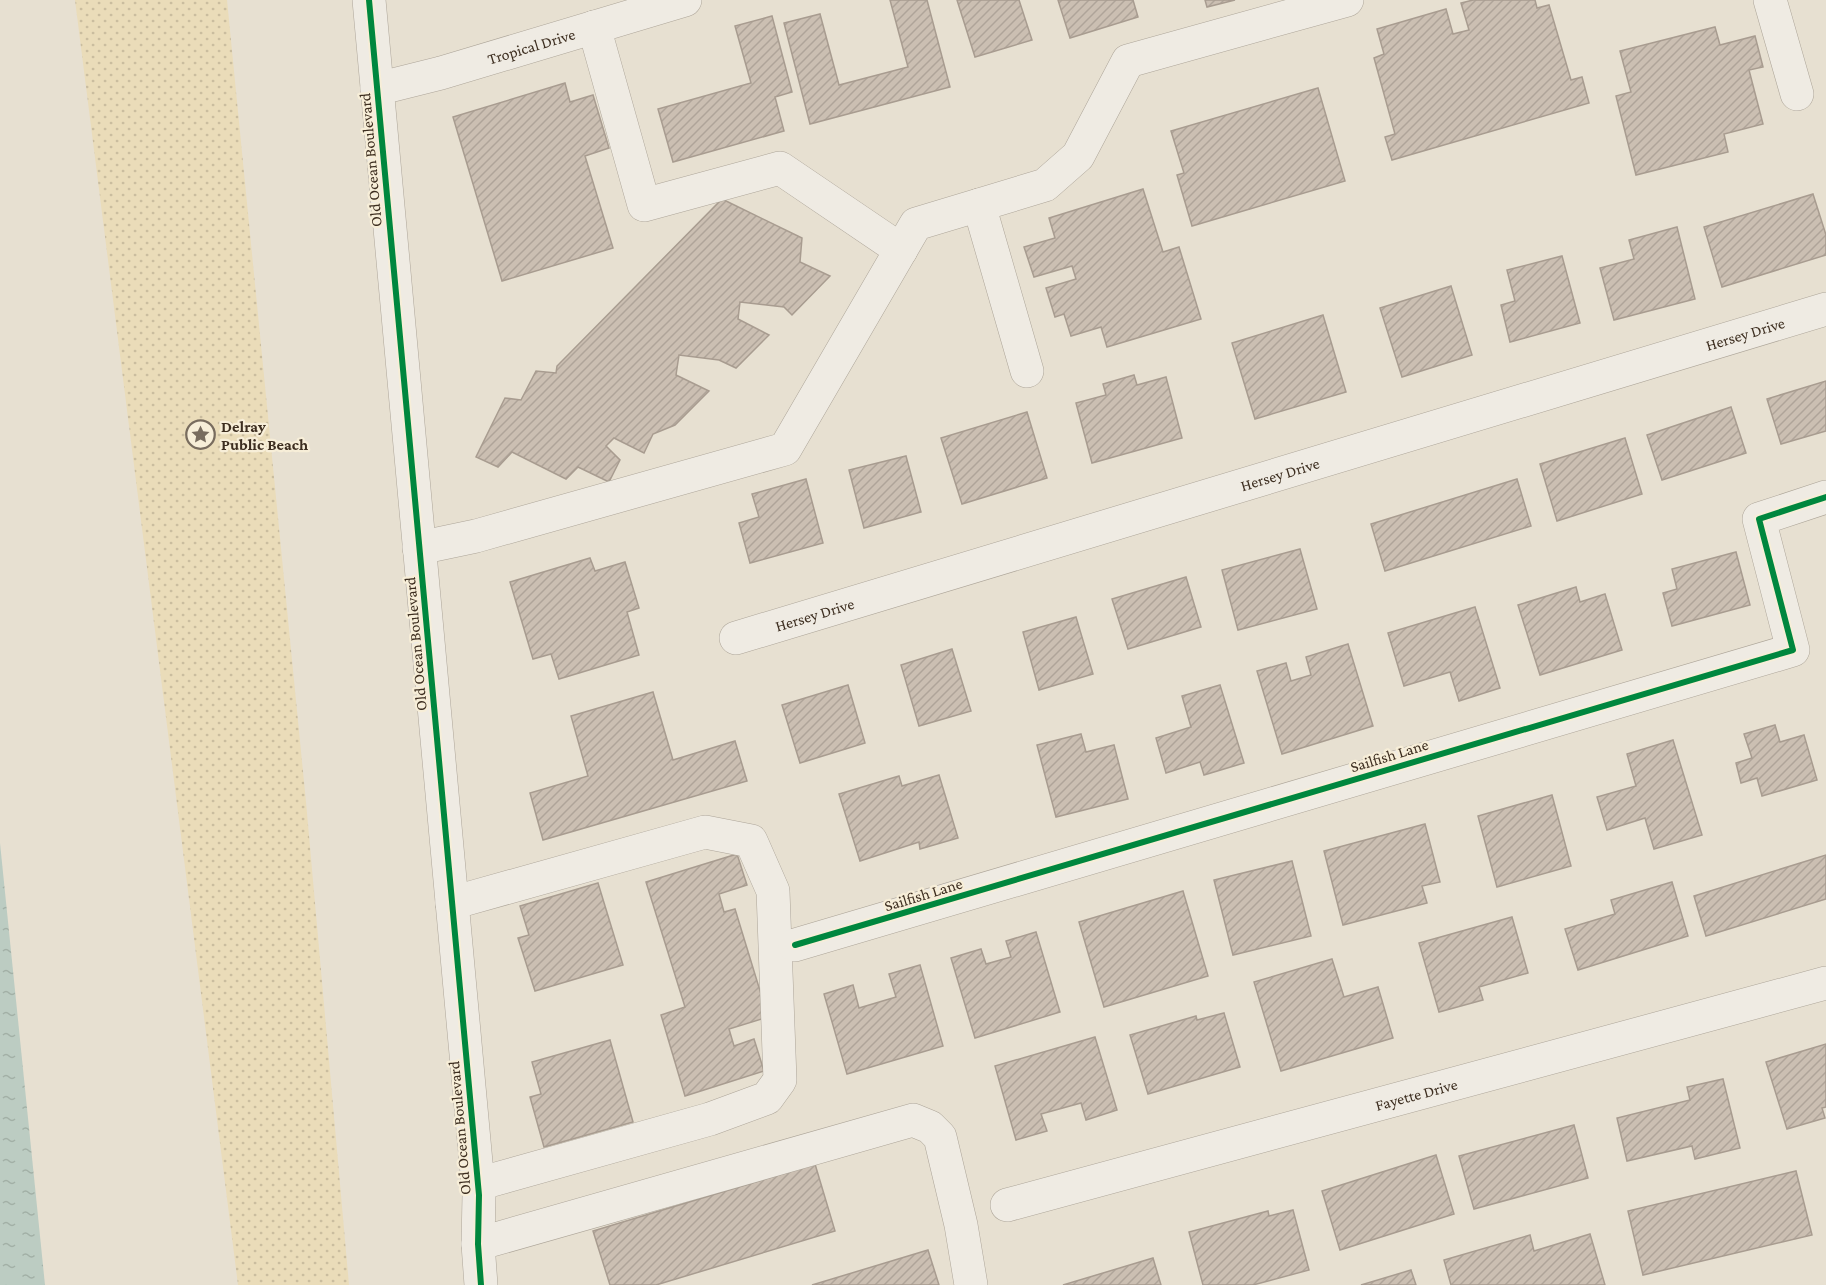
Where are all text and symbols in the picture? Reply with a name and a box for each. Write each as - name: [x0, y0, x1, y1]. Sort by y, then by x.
- street label: Tropical Drive: [485, 25, 577, 68]
- street label: Old Ocean Boulevard: [356, 92, 385, 228]
- street label: Hersey Drive: [1704, 314, 1787, 354]
- place label: Delray Public Beach: [221, 418, 308, 453]
- place icon: Delray Public Beach: [184, 419, 216, 451]
- street label: Hersey Drive: [1238, 454, 1321, 494]
- street label: Old Ocean Boulevard: [401, 576, 430, 712]
- street label: Hersey Drive: [773, 595, 856, 635]
- street label: Sailfish Lane: [1348, 736, 1430, 775]
- street label: Sailfish Lane: [882, 875, 964, 914]
- street label: Old Ocean Boulevard: [445, 1060, 474, 1196]
- street label: Fayette Drive: [1373, 1075, 1459, 1114]

